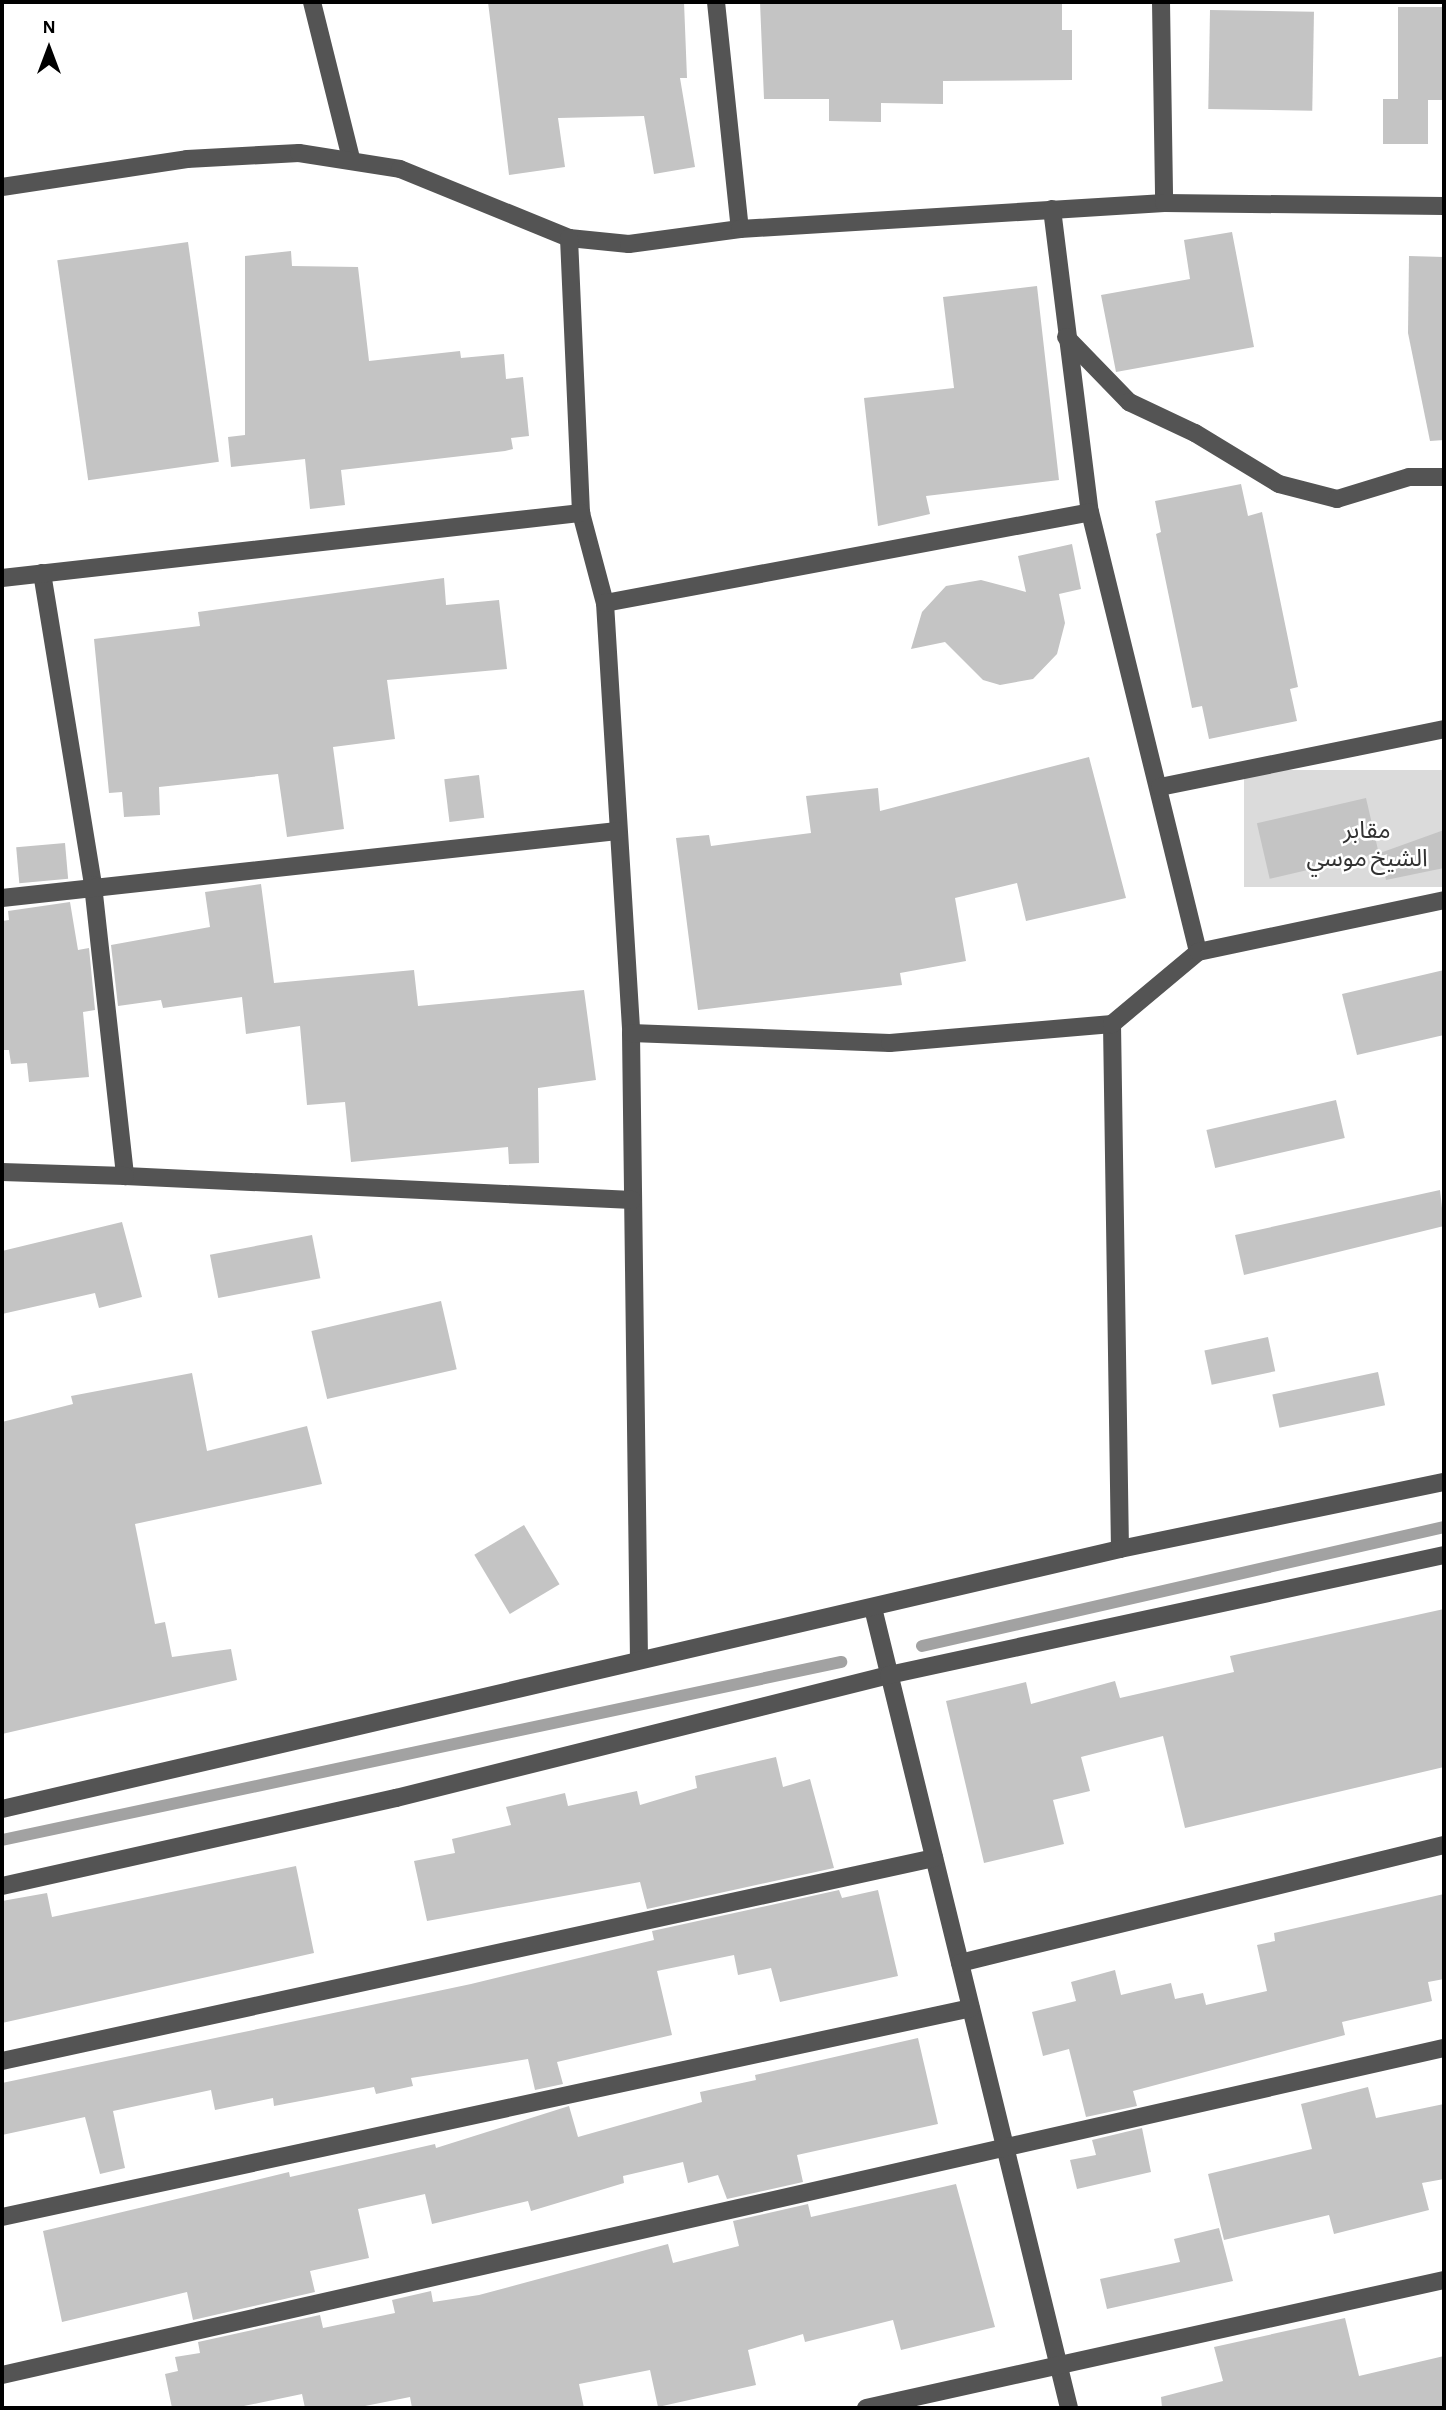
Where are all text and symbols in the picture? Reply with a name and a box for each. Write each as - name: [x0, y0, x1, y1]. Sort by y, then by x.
- north arrow: [14, 14, 84, 84]
- text: N: [42, 18, 56, 37]
- park label: مقابر الشيخ موسي: [1306, 818, 1428, 874]

